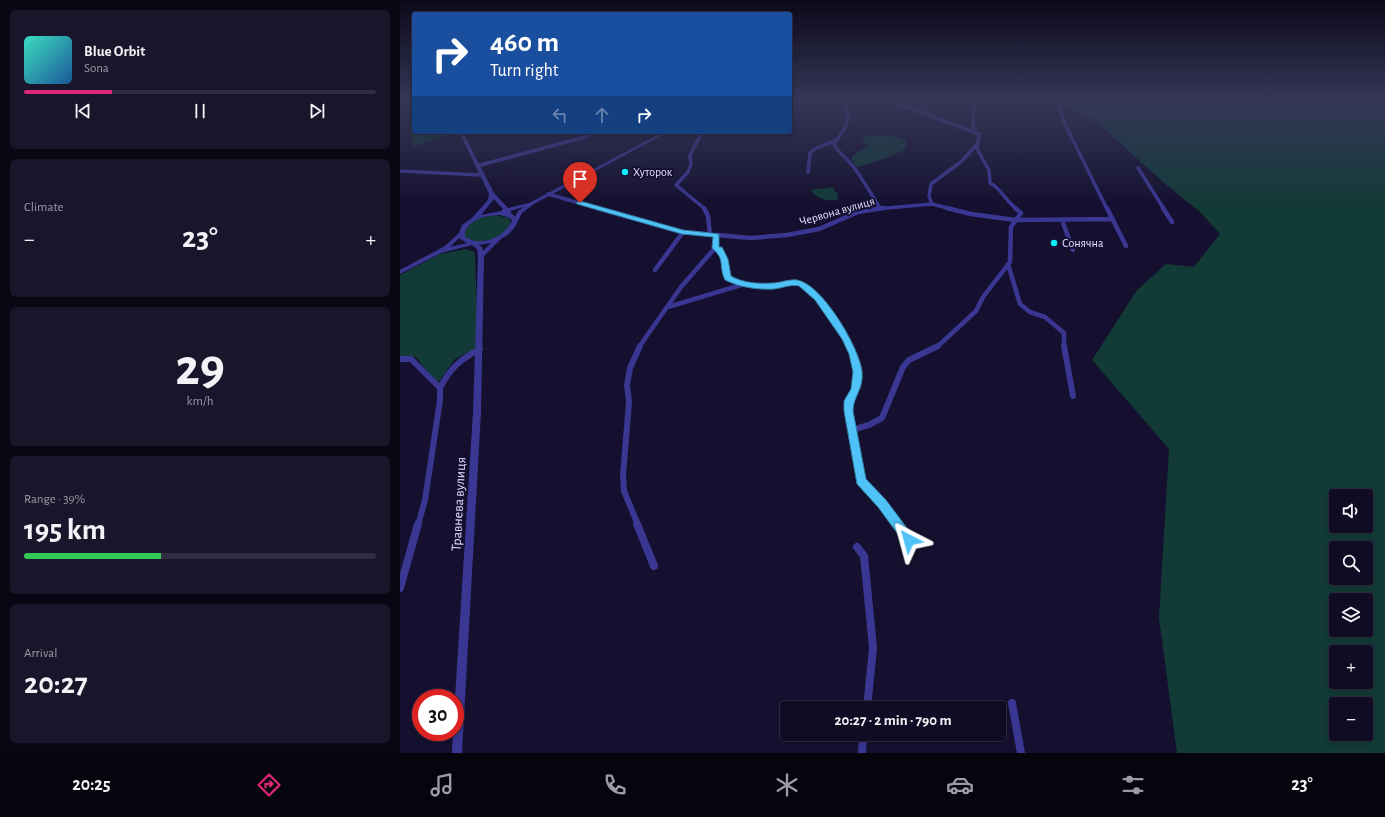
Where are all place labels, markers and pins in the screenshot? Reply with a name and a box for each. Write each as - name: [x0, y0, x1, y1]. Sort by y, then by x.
- pin: [563, 162, 597, 203]
- place label: Хуторок: [633, 166, 673, 179]
- marker: Хуторок: [620, 167, 630, 177]
- place label: Сонячна: [1062, 237, 1104, 249]
- marker: Сонячна: [1049, 238, 1059, 248]

